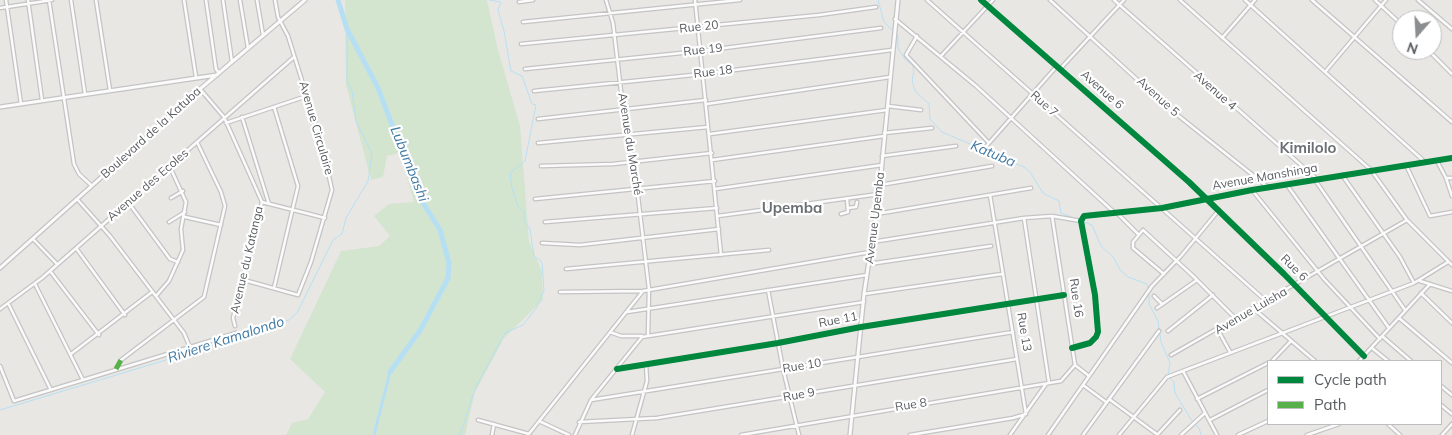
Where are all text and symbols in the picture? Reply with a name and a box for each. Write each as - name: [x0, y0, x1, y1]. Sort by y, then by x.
- north arrow: [1392, 10, 1442, 60]
- street label: Rue 20: [679, 18, 719, 36]
- text: N: [1405, 38, 1420, 58]
- street label: Rue 19: [683, 41, 723, 59]
- street label: Rue 18: [693, 62, 733, 82]
- street label: Avenue 6: [1078, 67, 1126, 113]
- street label: Avenue 4: [1191, 68, 1239, 114]
- street label: Avenue 5: [1134, 74, 1182, 120]
- street label: Avenue Circulaire: [296, 79, 336, 177]
- street label: Boulevard de la Katuba: [98, 84, 204, 182]
- street label: Rue 7: [1027, 88, 1061, 120]
- street label: Avenue du Marché: [615, 92, 645, 196]
- water label: Lubumbashi: [386, 124, 432, 204]
- water label: Katuba: [968, 137, 1018, 171]
- district label: Kimilolo: [1280, 139, 1336, 157]
- street label: Avenue des Ecoles: [105, 146, 191, 224]
- street label: Avenue Manshinga: [1211, 161, 1319, 193]
- street label: Avenue Upemba: [862, 171, 888, 265]
- district label: Upemba: [762, 199, 822, 217]
- street label: Avenue du Katanga: [228, 205, 266, 315]
- street label: Rue 6: [1278, 252, 1310, 284]
- street label: Rue 16: [1066, 278, 1086, 318]
- street label: Avenue Luisha: [1212, 284, 1290, 338]
- street label: Rue 11: [817, 309, 859, 331]
- street label: Rue 13: [1014, 311, 1034, 353]
- water label: Riviere Kamalondo: [166, 313, 286, 367]
- street label: Rue 10: [781, 356, 823, 376]
- legend: [1267, 360, 1442, 425]
- text: Cycle path: [1314, 370, 1387, 389]
- street label: Rue 9: [782, 385, 816, 405]
- street label: Rue 8: [894, 395, 928, 415]
- text: Path: [1314, 395, 1346, 414]

